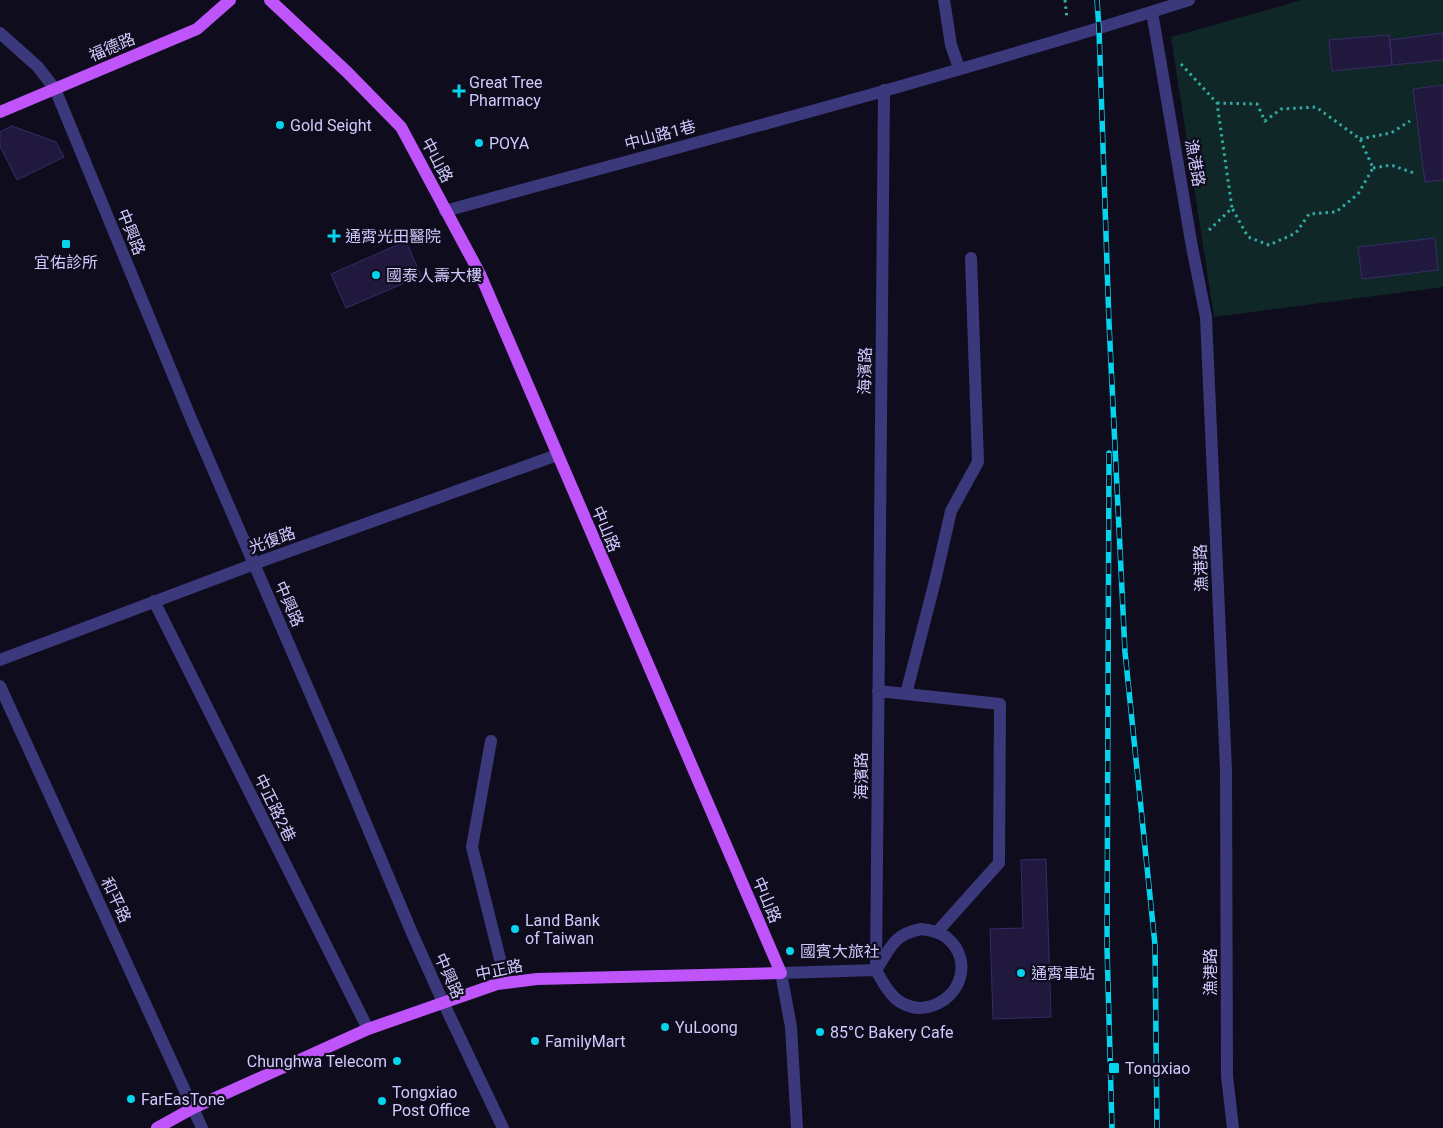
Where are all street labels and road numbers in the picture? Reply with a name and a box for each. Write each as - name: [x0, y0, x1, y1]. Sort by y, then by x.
- street label: 福德路: [86, 29, 138, 65]
- street label: 中山路1巷: [622, 116, 698, 154]
- street label: 中山路: [417, 134, 457, 186]
- street label: 漁港路: [1181, 138, 1209, 188]
- street label: 中興路: [113, 206, 149, 258]
- street label: 海濱路: [855, 347, 875, 395]
- street label: 中山路: [588, 503, 624, 555]
- street label: 光復路: [246, 523, 298, 557]
- street label: 漁港路: [1191, 544, 1211, 592]
- street label: 中興路: [271, 578, 307, 630]
- street label: 海濱路: [852, 752, 871, 800]
- street label: 中正路2巷: [250, 771, 300, 845]
- street label: 和平路: [97, 874, 135, 926]
- street label: 中山路: [749, 874, 785, 926]
- street label: 漁港路: [1201, 948, 1220, 996]
- street label: 中興路: [431, 950, 467, 1002]
- street label: 中正路: [474, 956, 524, 984]

